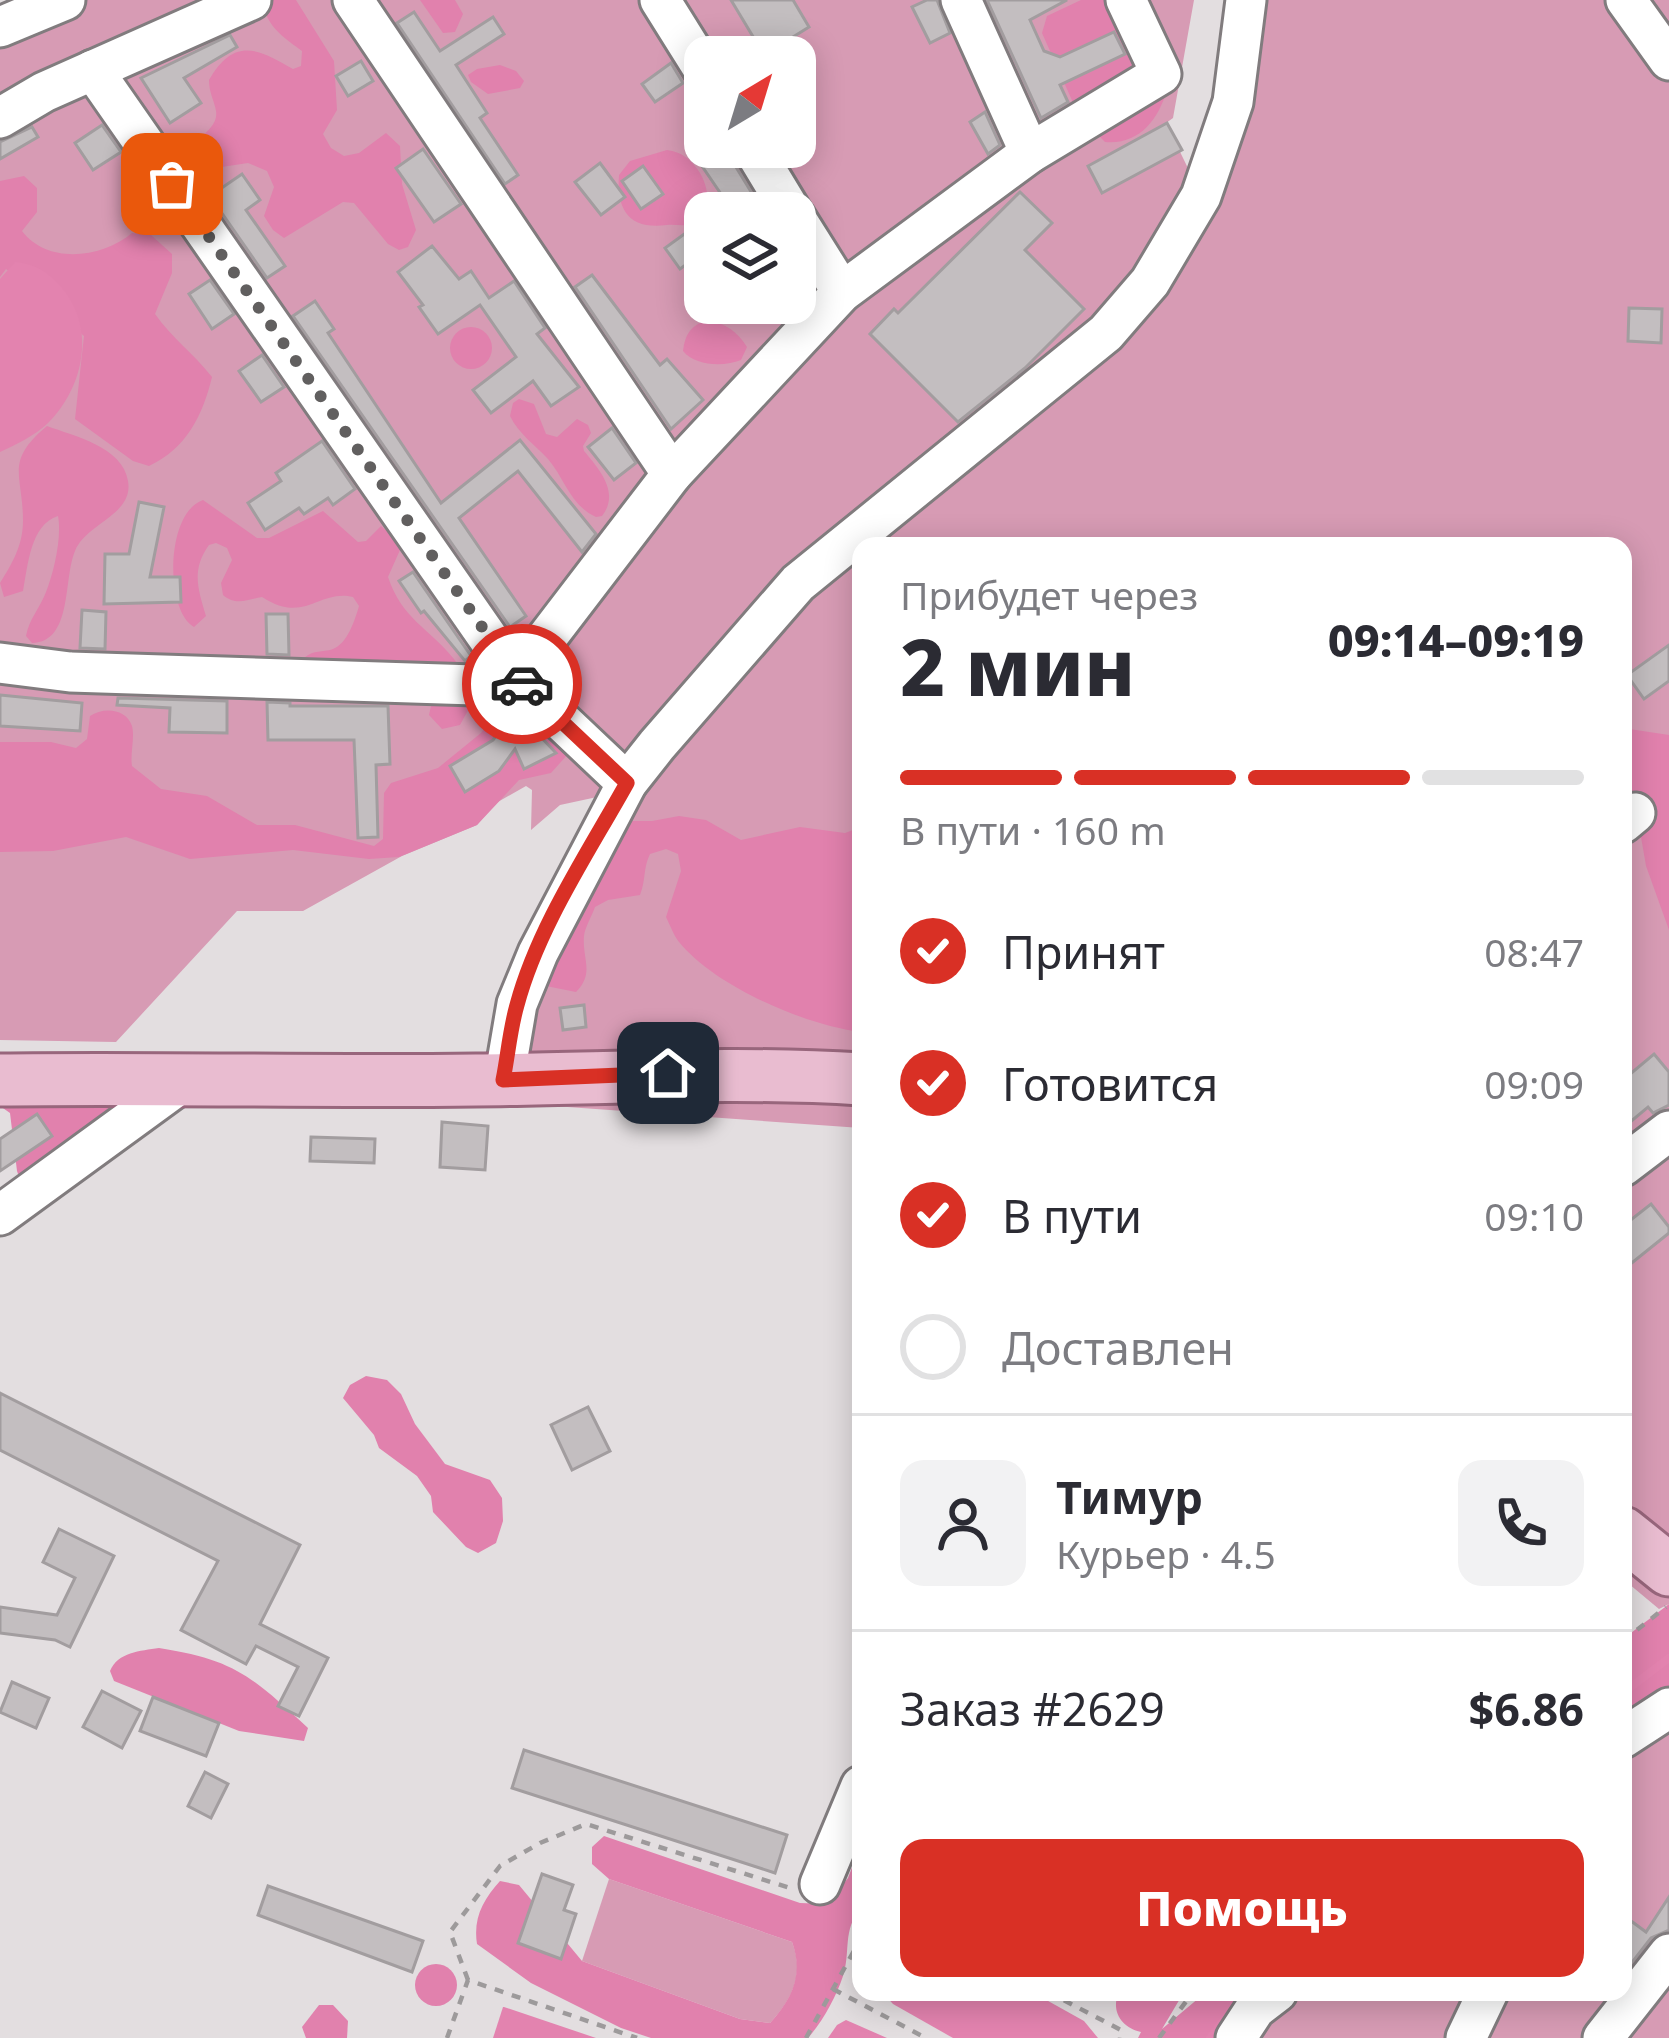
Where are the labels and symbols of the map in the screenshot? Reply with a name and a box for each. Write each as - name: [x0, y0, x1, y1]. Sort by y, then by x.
- north arrow: [684, 36, 816, 168]
- pin: [121, 133, 223, 235]
- courier: [462, 624, 582, 744]
- pin: [617, 1022, 719, 1124]

